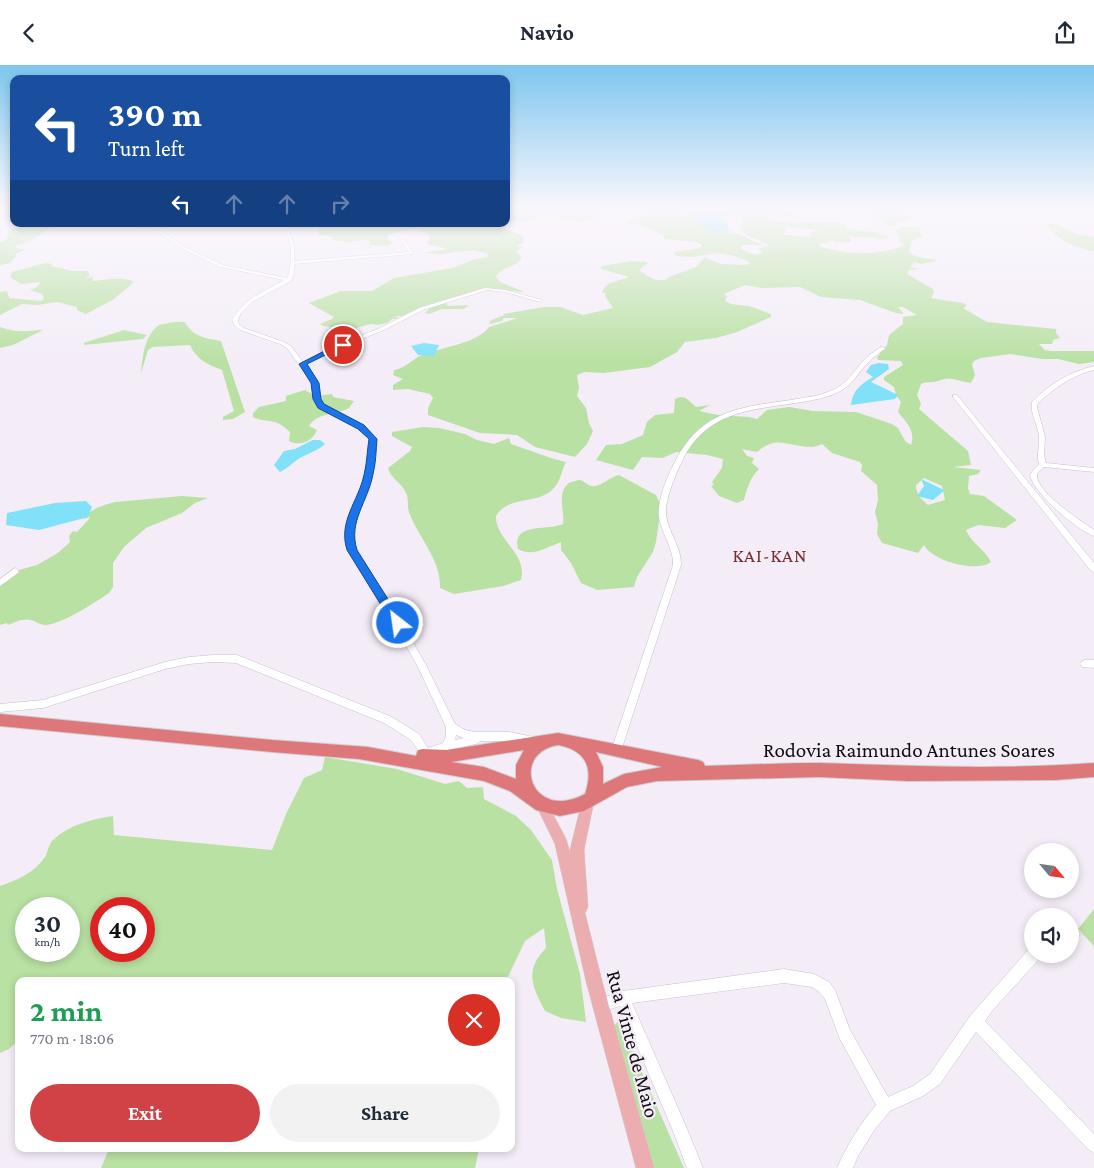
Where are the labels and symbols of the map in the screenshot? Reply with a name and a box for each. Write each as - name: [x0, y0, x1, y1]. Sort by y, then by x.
- pin: [322, 324, 364, 366]
- district label: KAI-KAN: [733, 545, 807, 566]
- position arrow: [371, 596, 423, 648]
- street label: Rodovia Raimundo Antunes Soares: [763, 738, 1055, 762]
- north arrow: [1024, 843, 1079, 897]
- speed limit sign: 40: [90, 897, 155, 962]
- street label: Rua Vinte de Maio: [602, 968, 664, 1120]

